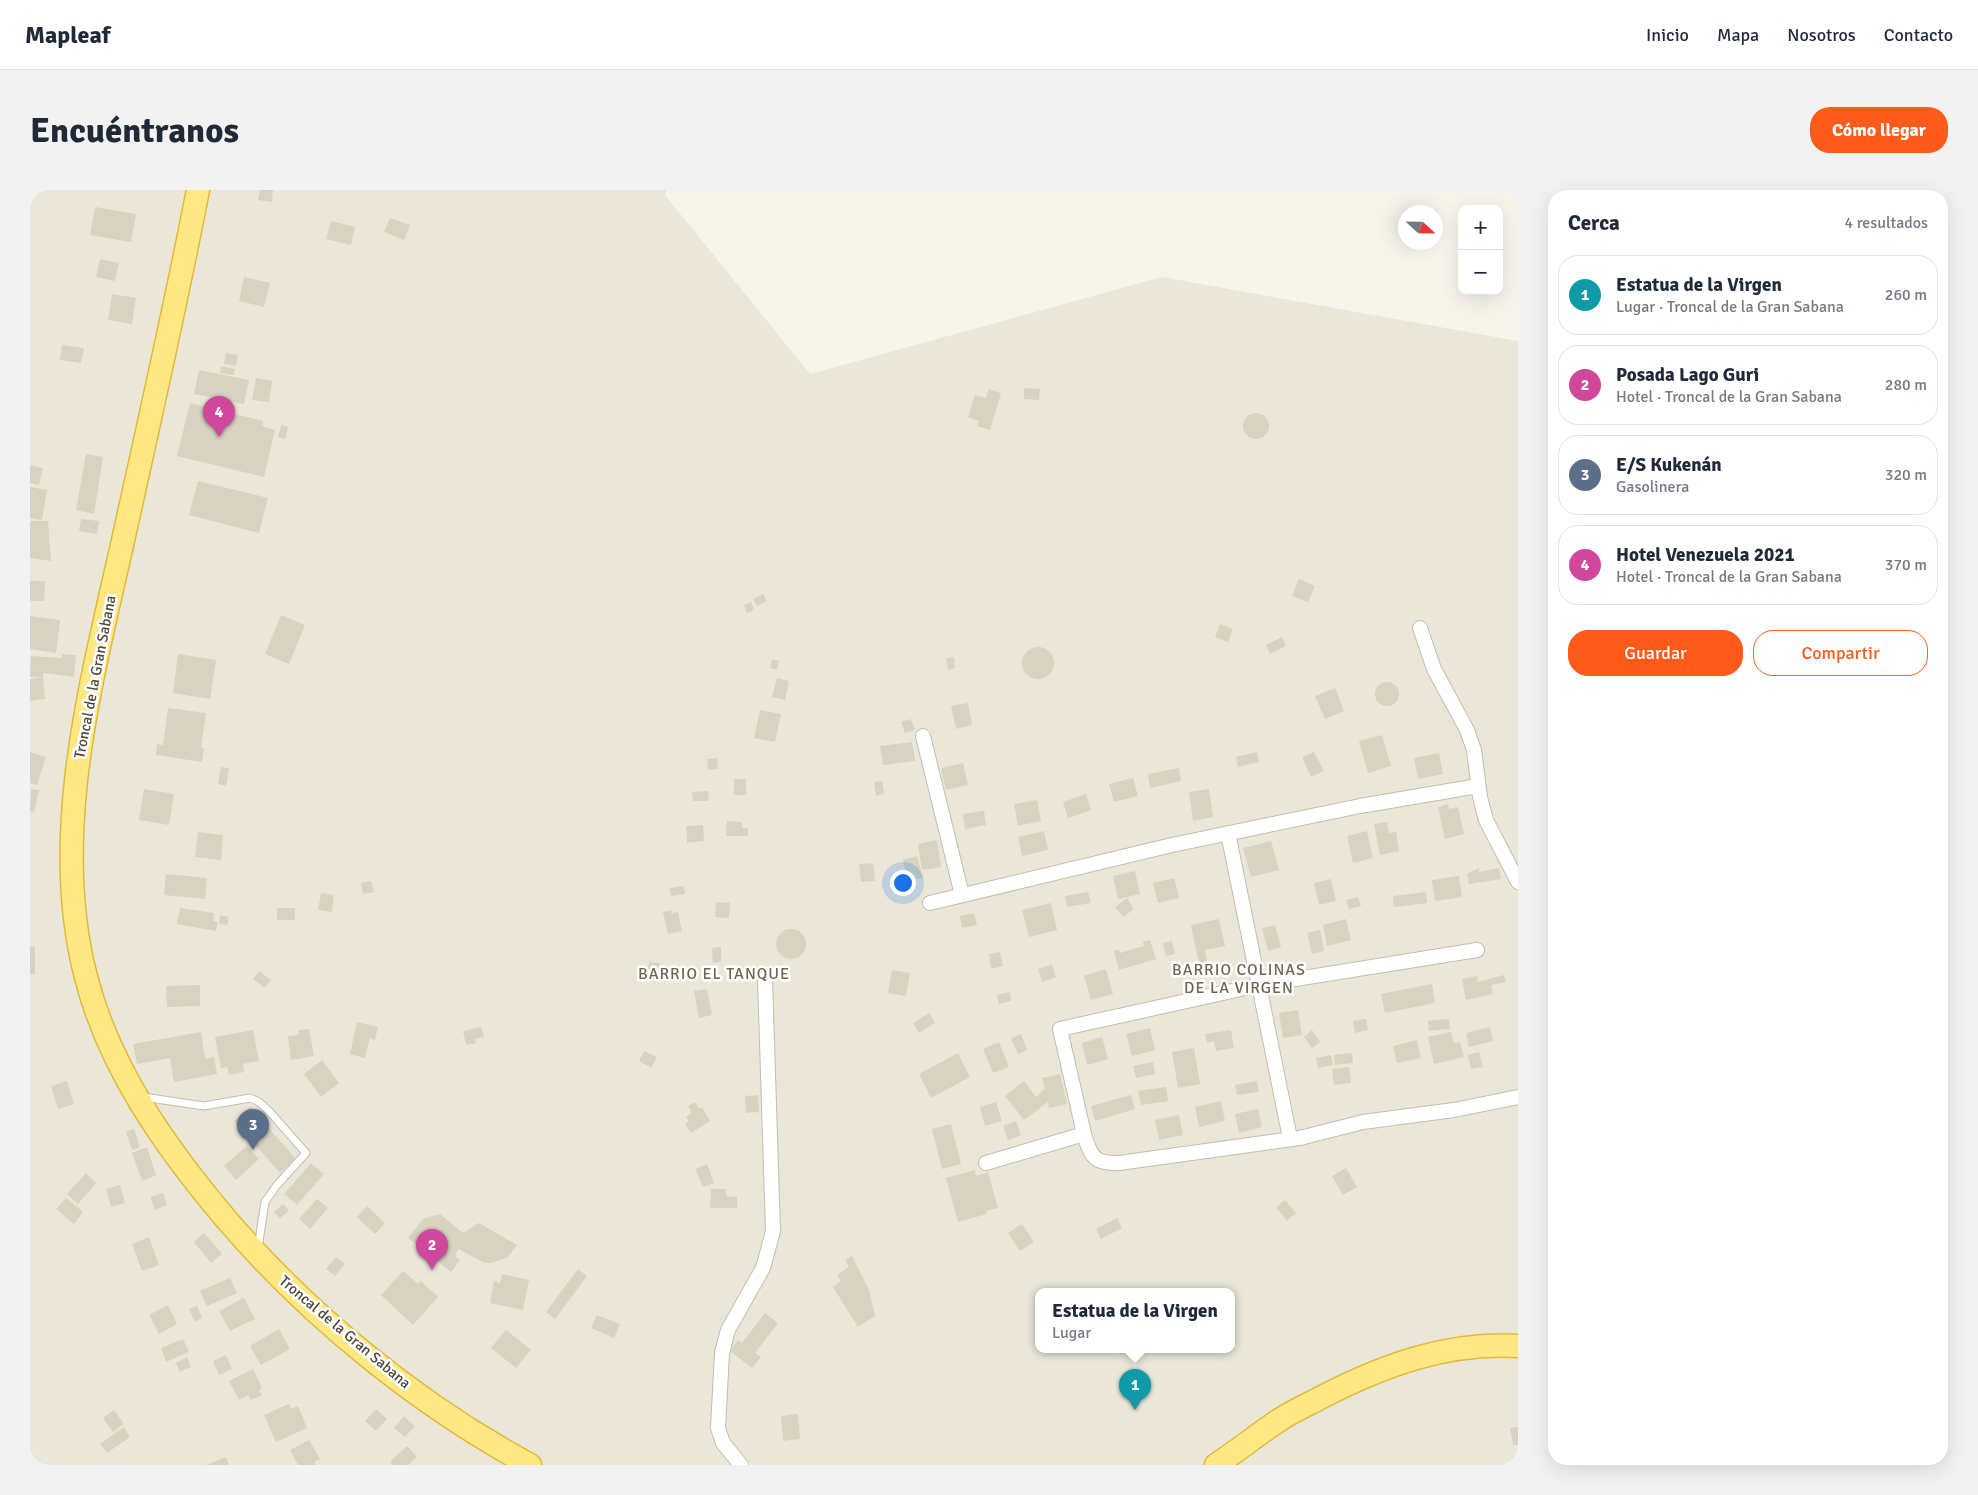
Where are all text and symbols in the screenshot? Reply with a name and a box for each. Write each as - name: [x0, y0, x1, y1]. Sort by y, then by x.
- text: Mapleaf: [25, 20, 110, 50]
- text: Inicio: [1646, 24, 1689, 46]
- text: Mapa: [1717, 24, 1759, 46]
- text: Nosotros: [1787, 24, 1856, 46]
- text: Contacto: [1884, 24, 1953, 46]
- button: Cómo llegar: [1810, 107, 1948, 153]
- text: Encuéntranos: [30, 109, 239, 152]
- north arrow: [1398, 205, 1443, 250]
- map controls: [1458, 205, 1503, 295]
- button: +: [1458, 205, 1503, 250]
- text: Cerca: [1568, 210, 1620, 236]
- text: 4 resultados: [1845, 213, 1928, 233]
- button: −: [1458, 250, 1503, 295]
- text: Estatua de la Virgen: [1616, 273, 1782, 297]
- text: 1: [1581, 285, 1589, 305]
- text: 260 m: [1885, 285, 1927, 305]
- text: Lugar · Troncal de la Gran Sabana: [1616, 297, 1844, 317]
- text: Posada Lago Guri: [1616, 363, 1759, 387]
- text: 2: [1581, 375, 1589, 395]
- text: 280 m: [1885, 375, 1927, 395]
- text: Hotel · Troncal de la Gran Sabana: [1616, 387, 1842, 407]
- pin: 4: [203, 396, 235, 437]
- text: E/S Kukenán: [1616, 453, 1722, 477]
- text: 3: [1581, 465, 1589, 485]
- text: 320 m: [1885, 465, 1927, 485]
- text: Gasolinera: [1616, 477, 1689, 497]
- text: Hotel Venezuela 2021: [1616, 543, 1795, 567]
- text: 4: [1581, 555, 1589, 575]
- text: 370 m: [1885, 555, 1927, 575]
- text: Hotel · Troncal de la Gran Sabana: [1616, 567, 1842, 587]
- street label: Troncal de la Gran Sabana: [70, 594, 120, 760]
- button: Guardar: [1568, 630, 1743, 676]
- button: Compartir: [1753, 630, 1928, 676]
- your location: [890, 870, 916, 896]
- district label: BARRIO COLINAS DE LA VIRGEN: [1172, 960, 1306, 998]
- district label: BARRIO EL TANQUE: [638, 964, 790, 984]
- pin: 3: [237, 1109, 269, 1150]
- pin: 2: [416, 1229, 448, 1270]
- street label: Troncal de la Gran Sabana: [276, 1272, 414, 1392]
- popup: [1035, 1288, 1235, 1353]
- text: Estatua de la Virgen: [1052, 1299, 1218, 1323]
- text: Lugar: [1052, 1323, 1091, 1343]
- pin: 1: [1119, 1369, 1151, 1410]

